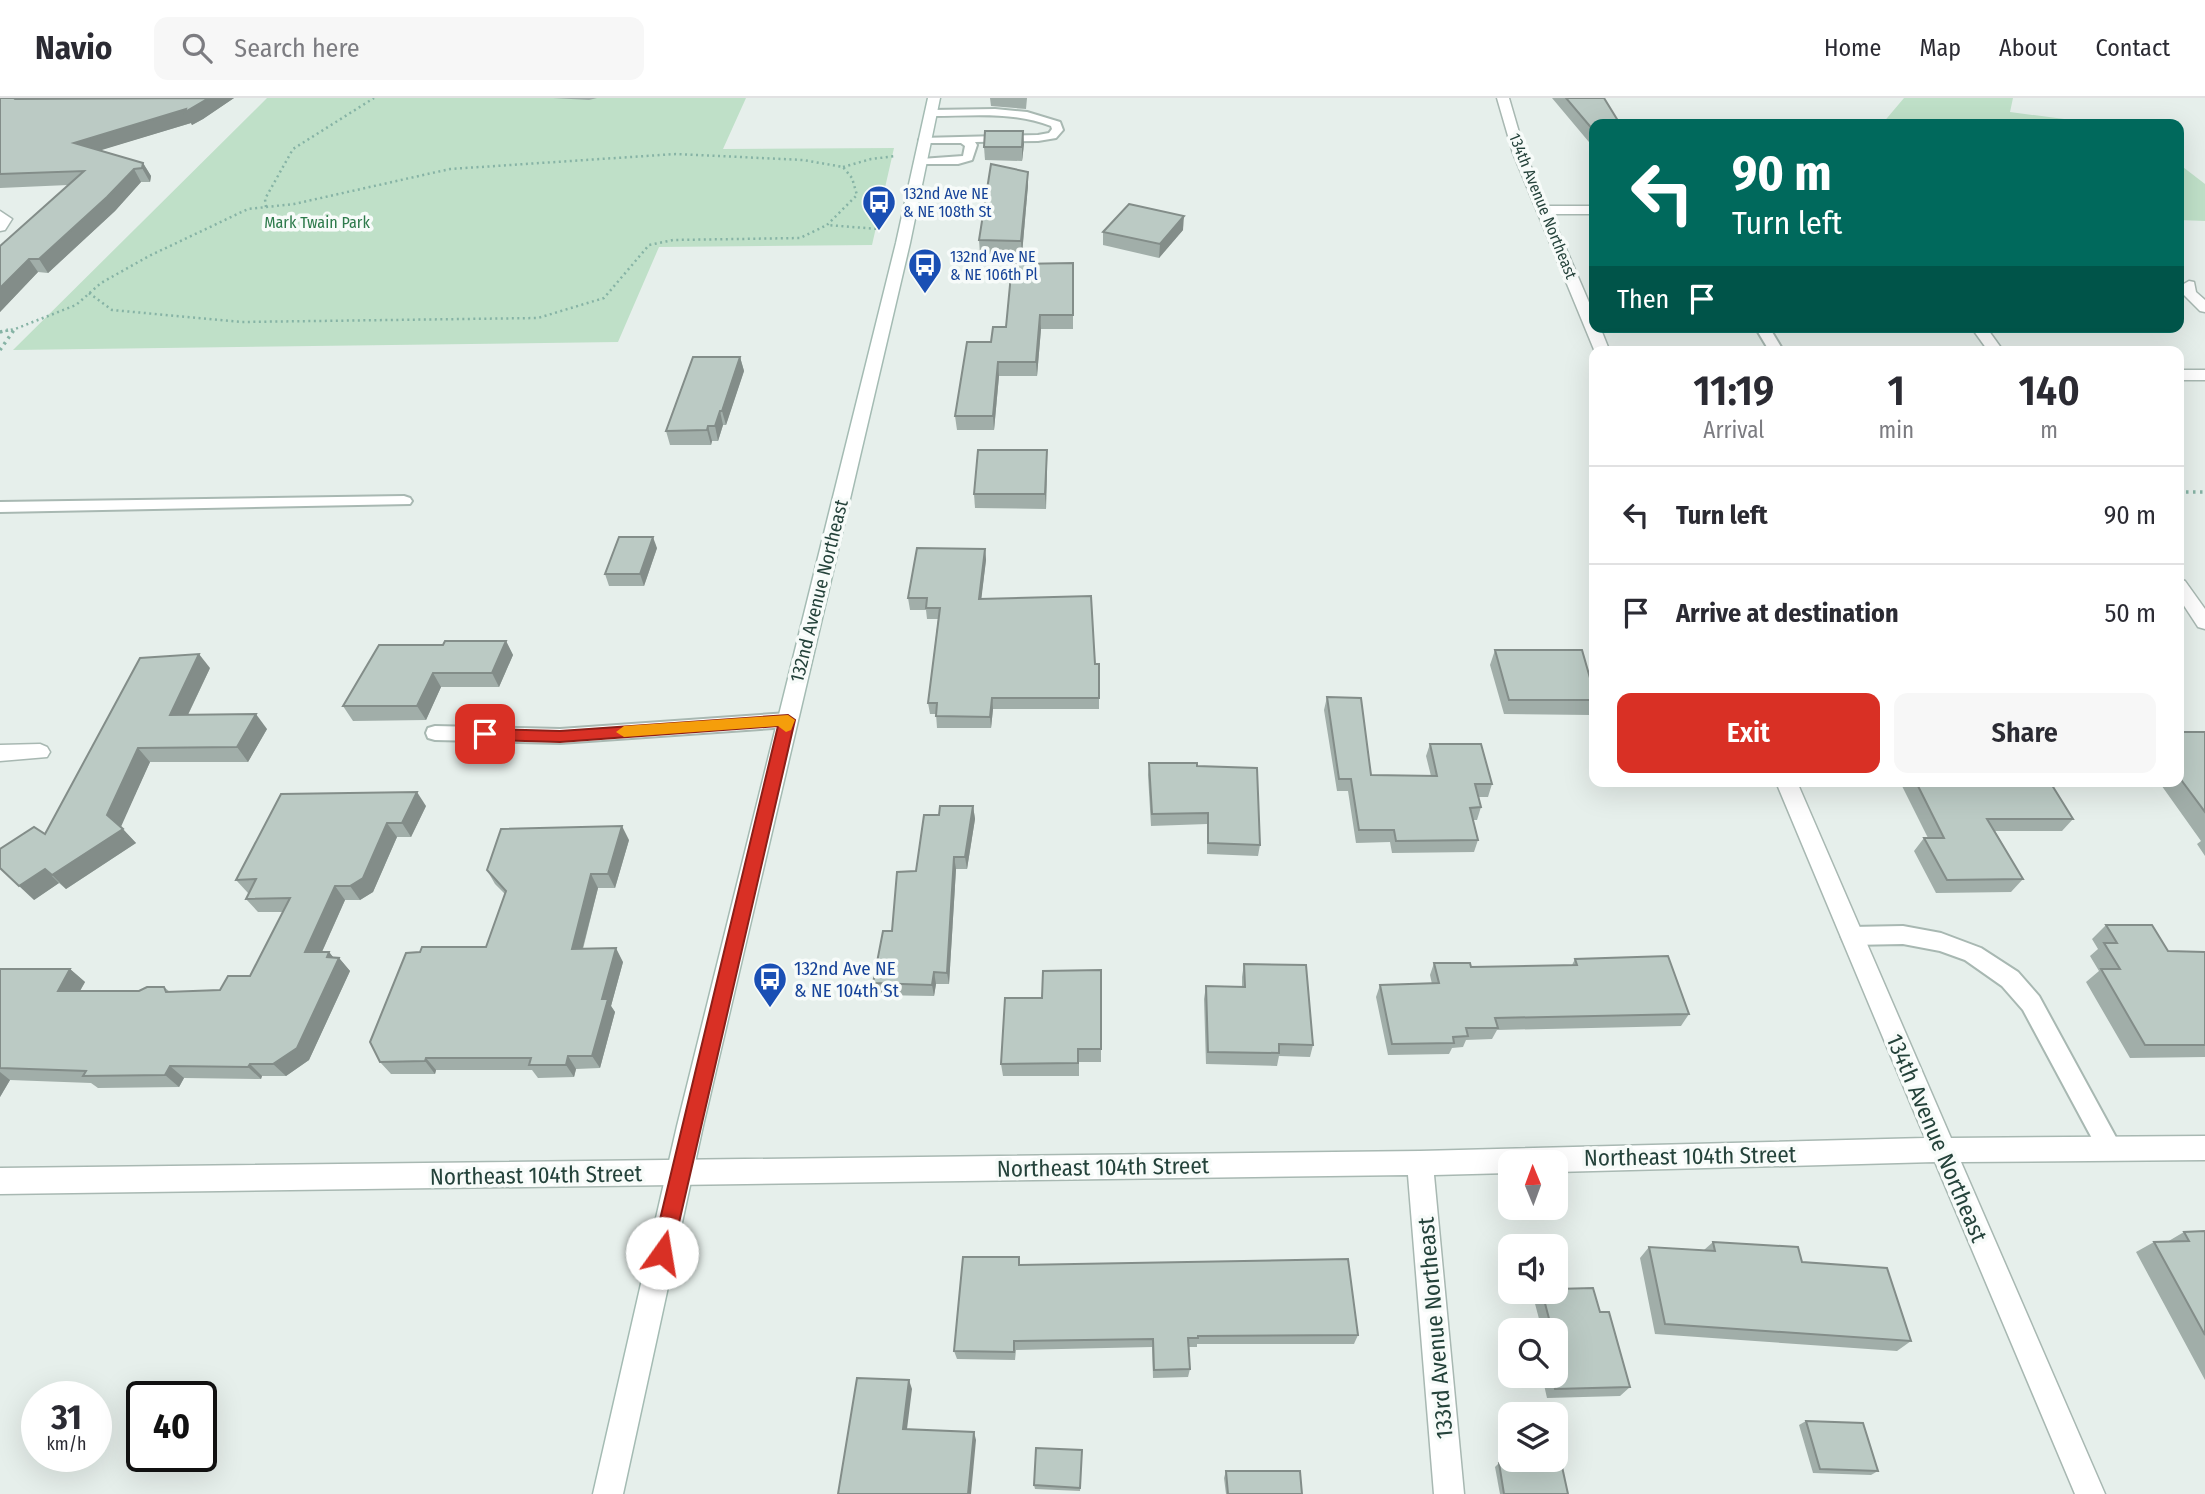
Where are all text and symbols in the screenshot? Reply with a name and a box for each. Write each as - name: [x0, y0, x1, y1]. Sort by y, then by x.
- search box: [154, 17, 644, 80]
- text: Navio: [35, 28, 112, 68]
- icon: search: [178, 29, 216, 67]
- text: Search here: [234, 33, 360, 64]
- text: Home: [1824, 34, 1881, 62]
- text: Map: [1919, 34, 1961, 62]
- text: About: [1999, 34, 2057, 62]
- text: Contact: [2095, 34, 2170, 62]
- street label: 134th Avenue Northeast: [1505, 130, 1581, 282]
- text: 90 m: [1732, 144, 1832, 203]
- icon: left: [1617, 147, 1708, 238]
- bus stop icon: 132nd Ave NE & NE 108th St: [860, 183, 898, 232]
- place label: 132nd Ave NE & NE 108th St: [903, 184, 992, 221]
- text: Turn left: [1732, 204, 1842, 242]
- park label: Mark Twain Park: [264, 213, 370, 232]
- bus stop icon: 132nd Ave NE & NE 106th Pl: [906, 246, 944, 295]
- place label: 132nd Ave NE & NE 106th Pl: [950, 247, 1038, 284]
- icon: arrive: [1683, 280, 1721, 318]
- text: Then: [1617, 284, 1669, 315]
- text: 11:19: [1693, 366, 1774, 416]
- text: 1: [1888, 366, 1905, 416]
- text: 140: [2018, 366, 2080, 416]
- text: Arrival: [1703, 416, 1764, 444]
- text: min: [1879, 416, 1914, 444]
- text: m: [2040, 416, 2058, 444]
- street label: 132nd Avenue Northeast: [785, 496, 853, 685]
- icon: left: [1617, 496, 1655, 534]
- text: Turn left: [1676, 500, 1768, 531]
- text: 90 m: [2104, 500, 2156, 531]
- icon: arrive: [1617, 594, 1655, 632]
- text: Arrive at destination: [1676, 598, 1899, 629]
- text: 50 m: [2104, 598, 2156, 629]
- button: Exit: [1617, 693, 1880, 773]
- button: Share: [1894, 693, 2156, 773]
- pin: [455, 704, 515, 764]
- icon: arrive: [466, 715, 504, 753]
- place label: 132nd Ave NE & NE 104th St: [794, 957, 900, 1002]
- bus stop icon: 132nd Ave NE & NE 104th St: [751, 960, 789, 1009]
- street label: 134th Avenue Northeast: [1880, 1030, 1994, 1247]
- street label: Northeast 104th Street: [1584, 1140, 1797, 1172]
- north arrow: [1498, 1150, 1568, 1220]
- map controls: [1498, 1150, 1568, 1472]
- street label: Northeast 104th Street: [997, 1151, 1210, 1183]
- street label: Northeast 104th Street: [430, 1159, 643, 1191]
- street label: 133rd Avenue Northeast: [1411, 1215, 1459, 1440]
- position arrow: [625, 1216, 699, 1290]
- button: sound: [1498, 1234, 1568, 1304]
- button: search: [1498, 1318, 1568, 1388]
- speed limit sign: 40: [126, 1381, 217, 1472]
- text: 31: [51, 1396, 82, 1438]
- button: layers: [1498, 1402, 1568, 1472]
- text: km/h: [46, 1433, 87, 1455]

